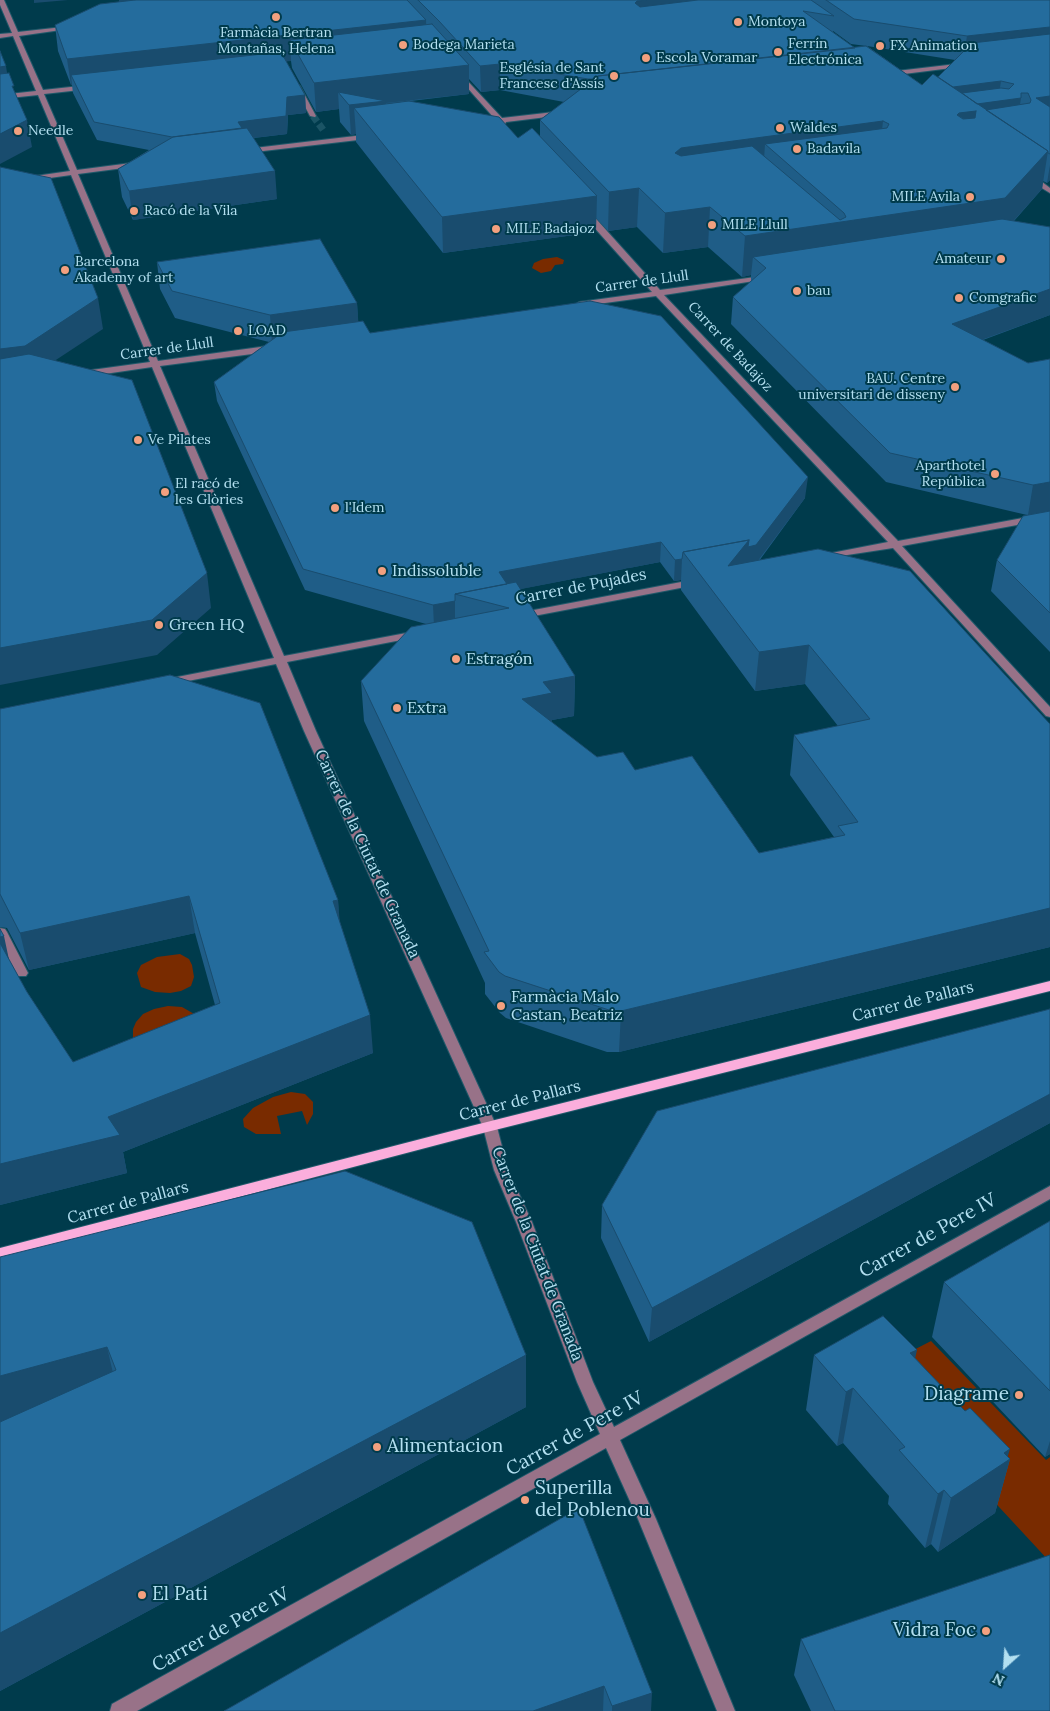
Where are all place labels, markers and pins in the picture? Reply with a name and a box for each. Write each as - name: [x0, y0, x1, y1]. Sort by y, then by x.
- marker: Farmàcia Bertran Montañas, Helena: [270, 11, 282, 23]
- place label: Montoya: [748, 14, 805, 30]
- marker: Montoya: [732, 16, 744, 28]
- place label: Farmàcia Bertran Montañas, Helena: [218, 25, 334, 58]
- place label: Ferrín Electrónica: [788, 36, 862, 68]
- place label: Bodega Marieta: [413, 37, 515, 53]
- place label: FX Animation: [890, 38, 977, 54]
- marker: Bodega Marieta: [397, 39, 409, 51]
- marker: FX Animation: [874, 40, 886, 52]
- marker: Ferrín Electrónica: [772, 46, 784, 58]
- place label: Escola Voramar: [656, 50, 757, 66]
- marker: Escola Voramar: [640, 52, 652, 64]
- place label: Església de Sant Francesc d'Assís: [499, 60, 604, 92]
- marker: Església de Sant Francesc d'Assís: [608, 70, 620, 82]
- place label: Waldes: [790, 120, 837, 136]
- marker: Waldes: [774, 122, 786, 134]
- place label: Needle: [28, 123, 73, 139]
- marker: Needle: [12, 125, 24, 137]
- place label: Badavila: [807, 141, 860, 157]
- marker: Badavila: [791, 143, 803, 155]
- place label: MILE Avila: [891, 189, 960, 205]
- marker: MILE Avila: [964, 191, 976, 203]
- place label: Racó de la Vila: [144, 203, 238, 219]
- marker: Racó de la Vila: [128, 205, 140, 217]
- place label: MILE Llull: [722, 217, 788, 233]
- marker: MILE Llull: [706, 219, 718, 231]
- place label: MILE Badajoz: [506, 221, 595, 237]
- marker: MILE Badajoz: [490, 223, 502, 235]
- place label: Amateur: [935, 251, 991, 267]
- marker: Amateur: [995, 253, 1007, 265]
- place label: Barcelona Akademy of art: [75, 254, 173, 286]
- marker: Barcelona Akademy of art: [59, 264, 71, 276]
- place label: bau: [807, 283, 831, 299]
- marker: bau: [791, 285, 803, 297]
- place label: Comgrafic: [969, 290, 1037, 306]
- marker: Comgrafic: [953, 292, 965, 304]
- place label: LOAD: [248, 323, 286, 339]
- marker: LOAD: [232, 325, 244, 337]
- place label: BAU. Centre universitari de disseny: [798, 371, 945, 404]
- marker: BAU. Centre universitari de disseny: [949, 381, 961, 393]
- place label: Ve Pilates: [148, 432, 211, 448]
- marker: Ve Pilates: [132, 434, 144, 446]
- place label: Aparthotel República: [916, 458, 985, 491]
- marker: Aparthotel República: [989, 468, 1001, 480]
- place label: El racó de les Glòries: [175, 476, 243, 508]
- marker: El racó de les Glòries: [159, 486, 171, 498]
- place label: l'Idem: [345, 500, 385, 516]
- marker: l'Idem: [329, 502, 341, 514]
- place label: Indissoluble: [392, 561, 481, 581]
- marker: Indissoluble: [376, 565, 388, 577]
- place label: Green HQ: [169, 615, 244, 635]
- marker: Green HQ: [153, 619, 165, 631]
- place label: Estragón: [466, 649, 532, 669]
- marker: Estragón: [450, 653, 462, 665]
- place label: Extra: [407, 698, 447, 718]
- marker: Extra: [391, 702, 403, 714]
- place label: Farmàcia Malo Castan, Beatriz: [511, 987, 623, 1025]
- marker: Farmàcia Malo Castan, Beatriz: [495, 1000, 507, 1012]
- place label: Diagrame: [924, 1384, 1009, 1406]
- marker: Diagrame: [1013, 1389, 1025, 1401]
- place label: Alimentacion: [387, 1436, 503, 1458]
- marker: Alimentacion: [371, 1441, 383, 1453]
- place label: Superilla del Poblenou: [535, 1478, 650, 1522]
- marker: Superilla del Poblenou: [519, 1494, 531, 1506]
- place label: El Pati: [152, 1584, 208, 1606]
- marker: El Pati: [136, 1589, 148, 1601]
- place label: Vidra Foc: [893, 1620, 976, 1642]
- marker: Vidra Foc: [980, 1625, 992, 1637]

